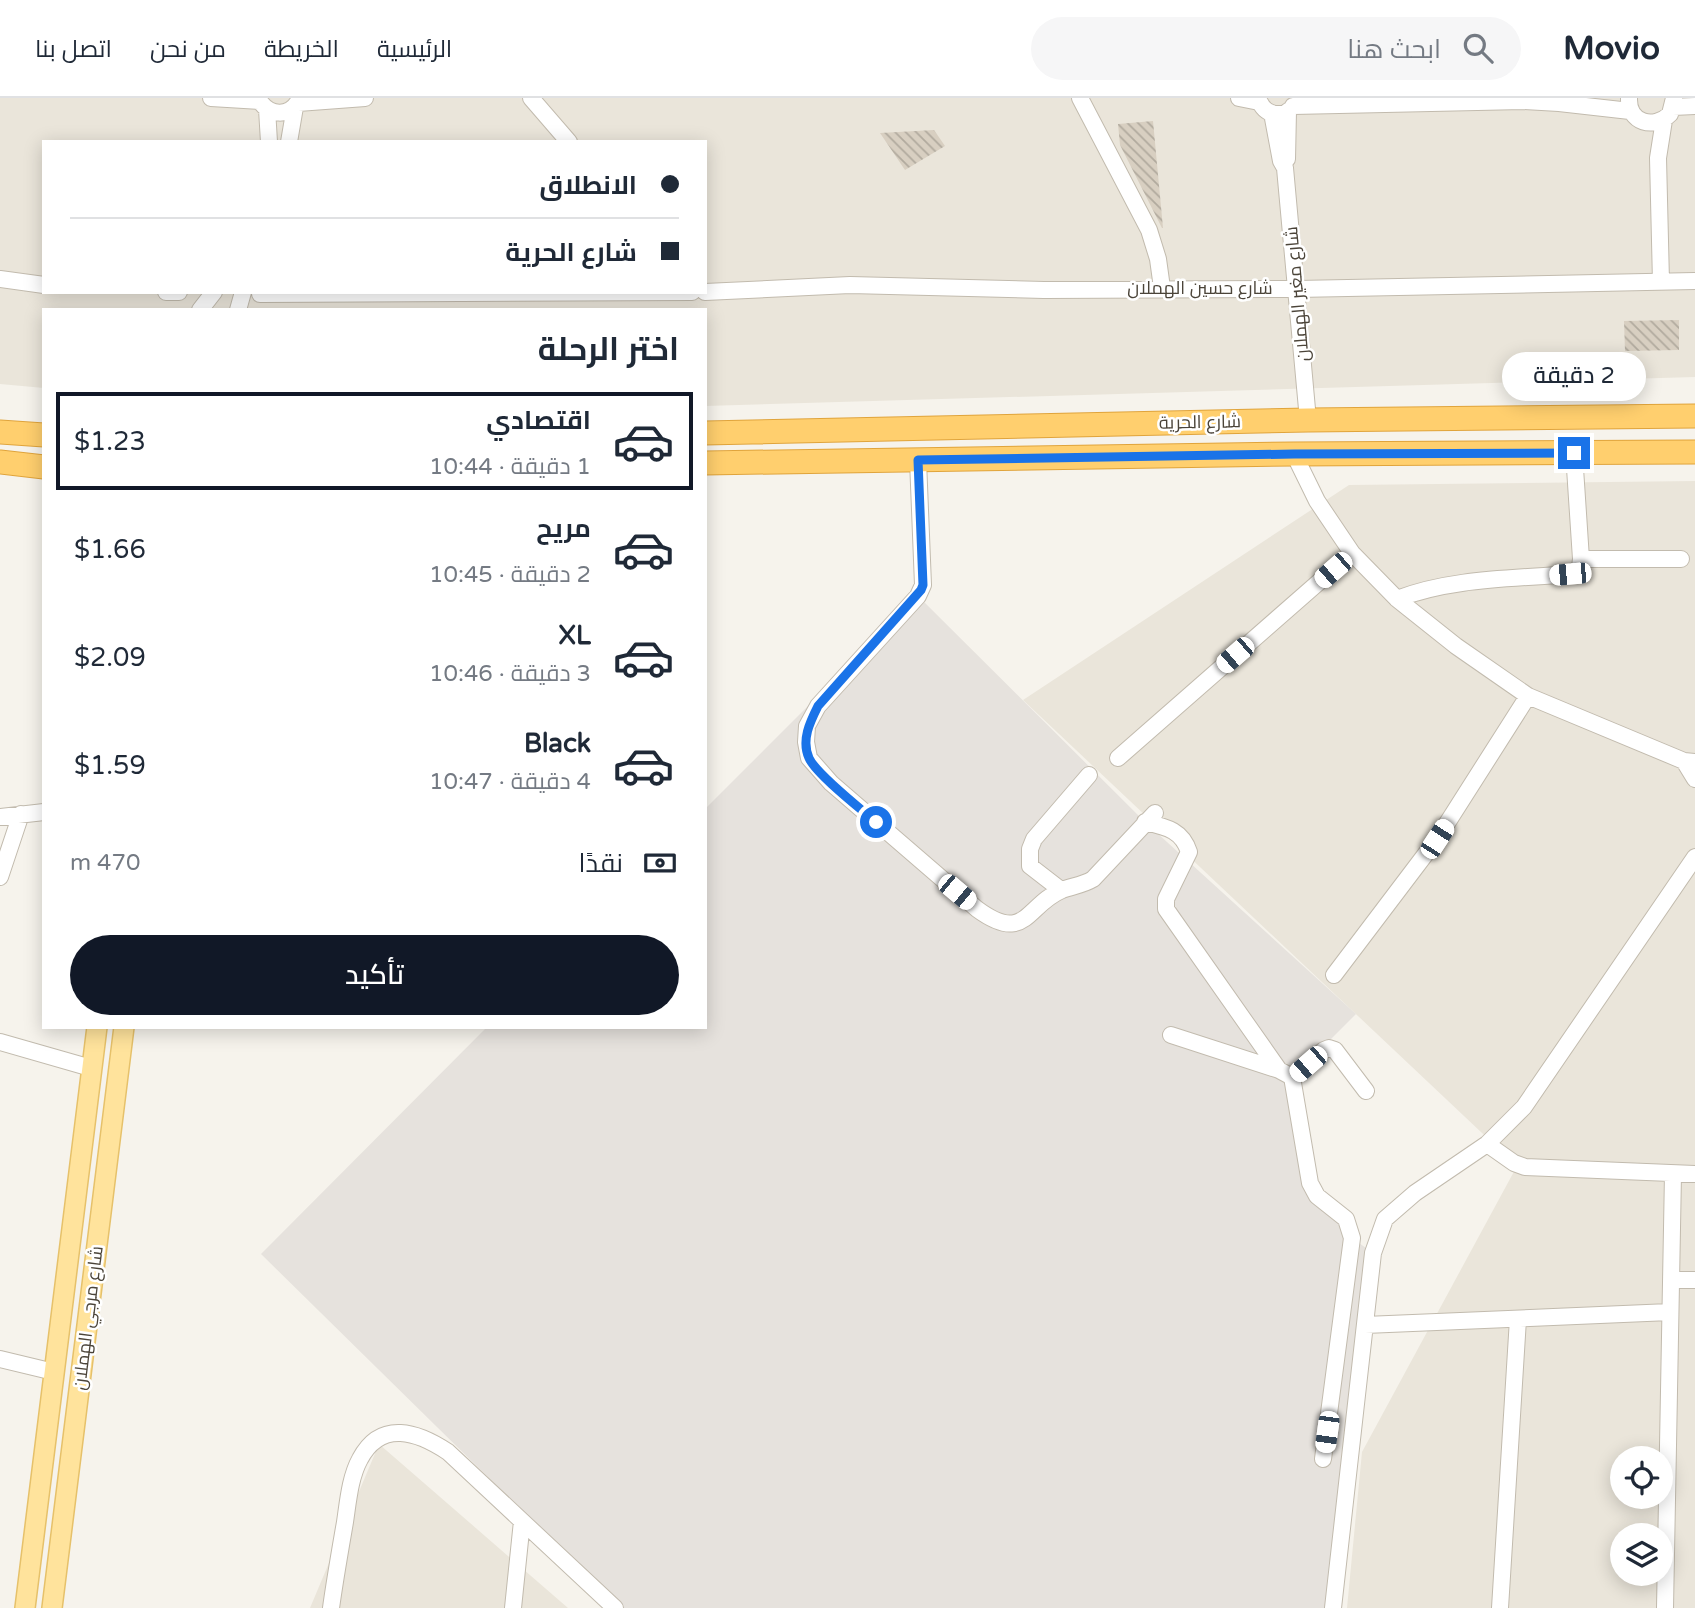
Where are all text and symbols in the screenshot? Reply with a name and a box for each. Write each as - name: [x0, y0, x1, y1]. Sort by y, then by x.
- search box: [1031, 17, 1521, 80]
- icon: search: [1459, 29, 1497, 67]
- text: Movio: [1563, 29, 1660, 68]
- text: ابحث هنا: [1347, 34, 1441, 65]
- text: اتصل بنا: [35, 35, 112, 64]
- text: من نحن: [150, 35, 226, 64]
- text: الخريطة: [264, 35, 339, 64]
- text: الرئيسية: [377, 35, 452, 64]
- text: الانطلاق: [539, 170, 637, 201]
- street label: شارع مغير الهملان: [1280, 225, 1315, 363]
- text: شارع الحرية: [505, 237, 637, 268]
- street label: شارع حسين الهملان: [1127, 277, 1273, 300]
- text: اختر الرحلة: [538, 331, 679, 369]
- callout: 2 دقيقة: [1502, 352, 1646, 400]
- text: 2 دقيقة: [1533, 362, 1615, 390]
- text: اقتصادي: [486, 405, 591, 436]
- icon: car: [612, 410, 675, 473]
- street label: شارع الحرية: [1159, 410, 1241, 435]
- text: $1.23: [74, 426, 146, 457]
- route end: [1558, 437, 1590, 469]
- text: 1 دقيقة · 10:44: [429, 453, 591, 481]
- text: مريح: [536, 513, 591, 544]
- icon: car: [612, 518, 675, 581]
- text: $1.66: [74, 534, 146, 565]
- car: [1311, 548, 1356, 592]
- text: 2 دقيقة · 10:45: [429, 561, 591, 589]
- car: [1549, 562, 1592, 586]
- text: XL: [559, 620, 591, 651]
- icon: car: [612, 626, 675, 689]
- car: [1213, 633, 1258, 677]
- text: $2.09: [74, 642, 146, 673]
- text: 3 دقيقة · 10:46: [429, 660, 591, 688]
- text: Black: [524, 728, 591, 759]
- icon: car: [612, 734, 675, 797]
- text: $1.59: [74, 750, 146, 781]
- text: 4 دقيقة · 10:47: [429, 768, 591, 796]
- route start: [860, 806, 892, 838]
- car: [1417, 816, 1458, 862]
- icon: cash: [641, 844, 679, 882]
- text: نقدًا: [579, 848, 623, 879]
- text: 470 m: [70, 849, 140, 877]
- car: [935, 870, 980, 914]
- button: تأكيد: [70, 935, 679, 1015]
- car: [1286, 1042, 1331, 1086]
- street label: شارع مرجي الهملان: [68, 1245, 111, 1392]
- car: [1314, 1410, 1341, 1454]
- map controls: [1610, 1446, 1673, 1586]
- button: locate: [1610, 1446, 1673, 1509]
- button: layers: [1610, 1523, 1673, 1586]

